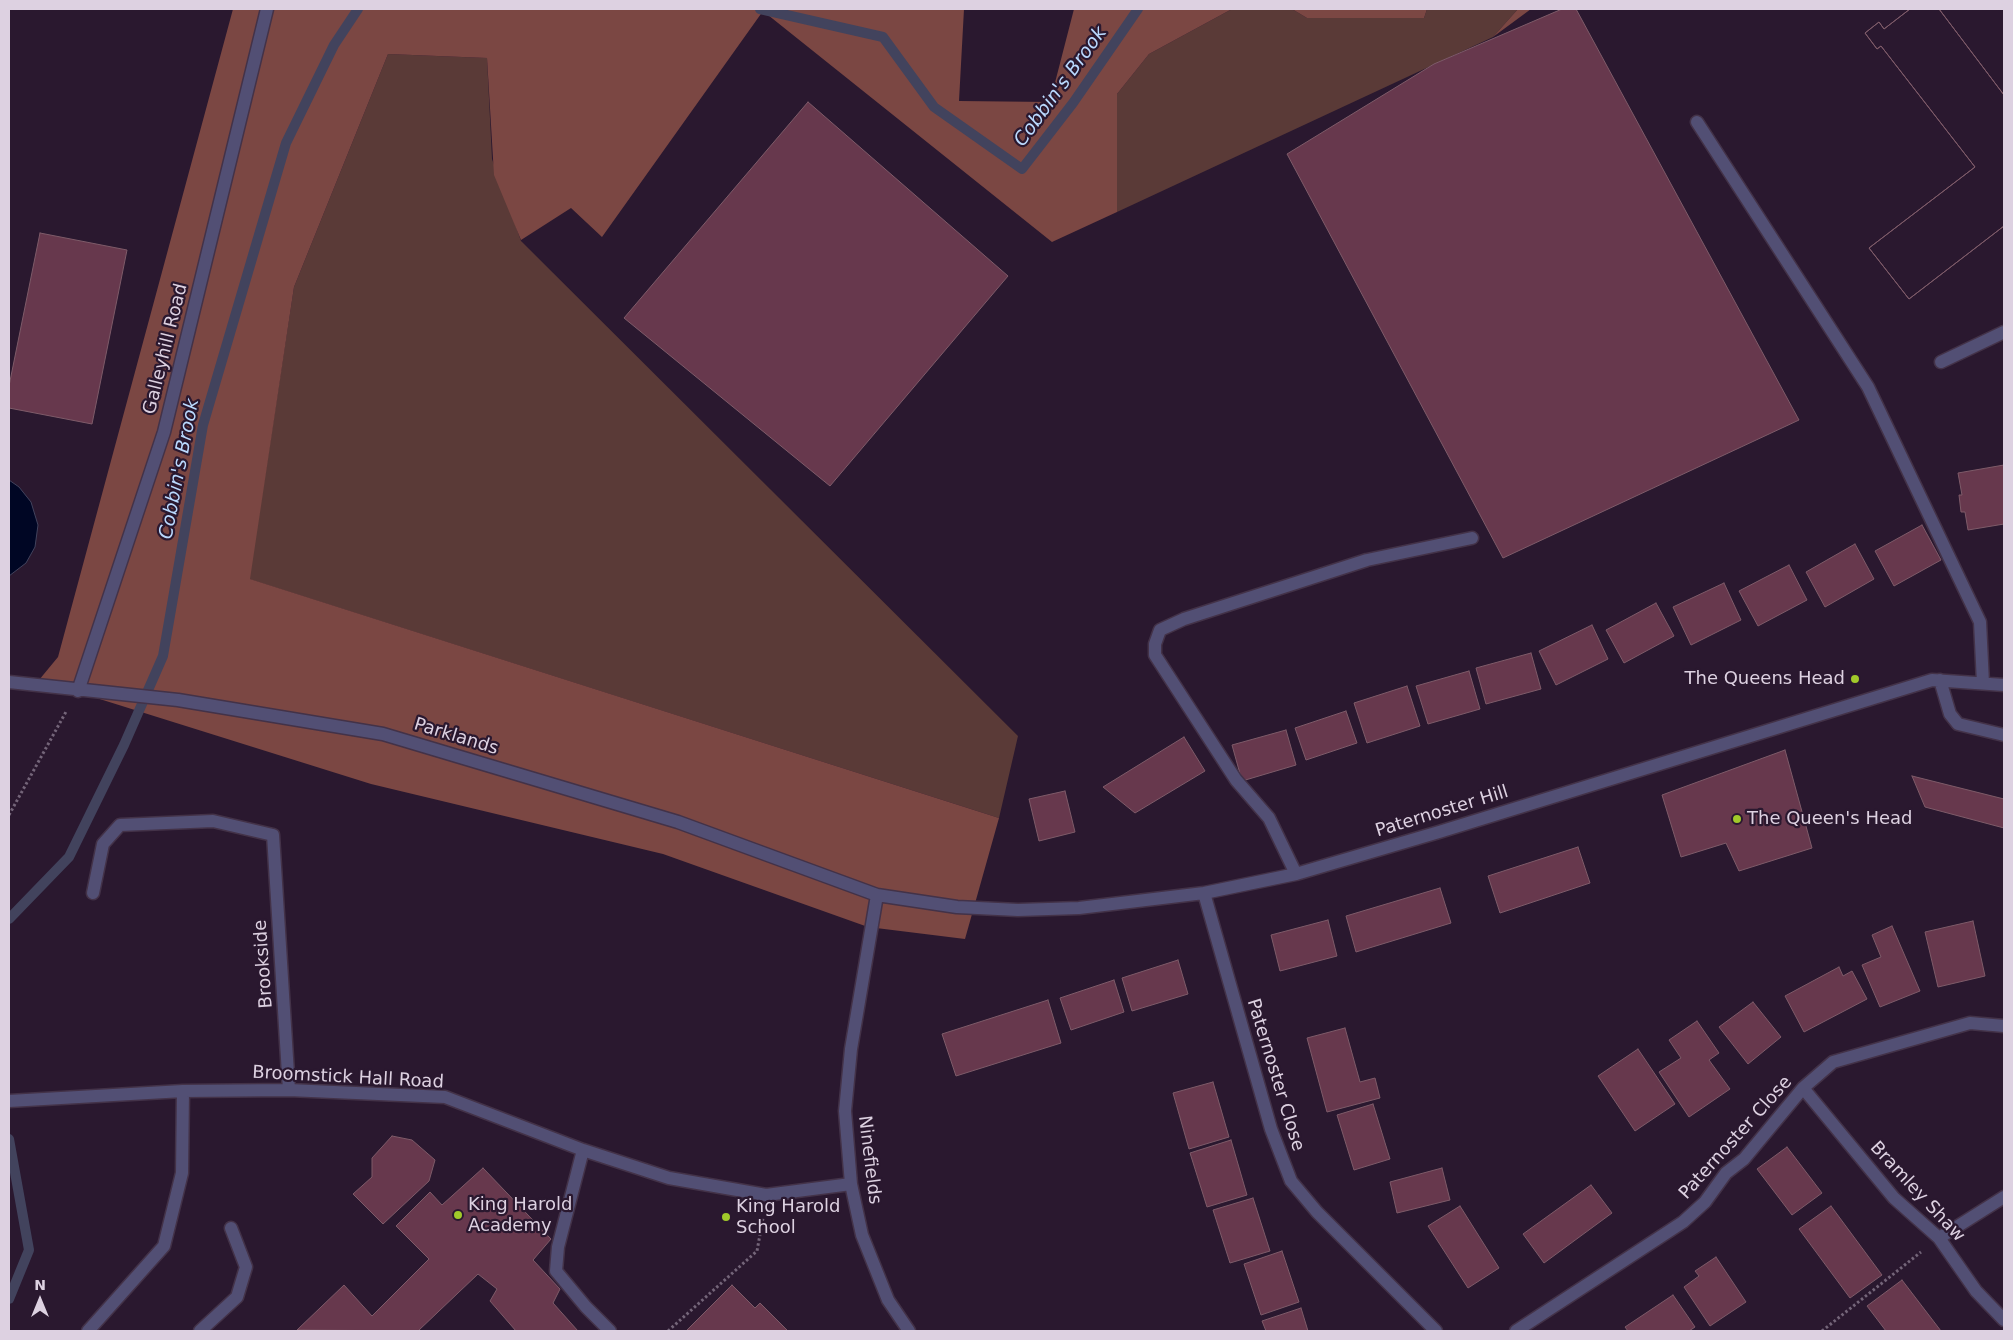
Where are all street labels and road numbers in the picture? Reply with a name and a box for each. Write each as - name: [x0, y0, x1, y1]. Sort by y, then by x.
- street label: Galleyhill Road: [139, 281, 193, 417]
- street label: Parklands: [411, 714, 501, 760]
- street label: Paternoster Hill: [1373, 782, 1511, 842]
- street label: Brookside: [250, 919, 278, 1009]
- street label: Paternoster Close: [1242, 996, 1308, 1154]
- street label: Broomstick Hall Road: [252, 1062, 444, 1094]
- street label: Paternoster Close: [1675, 1072, 1797, 1204]
- street label: Ninefields: [853, 1114, 885, 1206]
- street label: Bramley Shaw: [1865, 1137, 1969, 1247]

